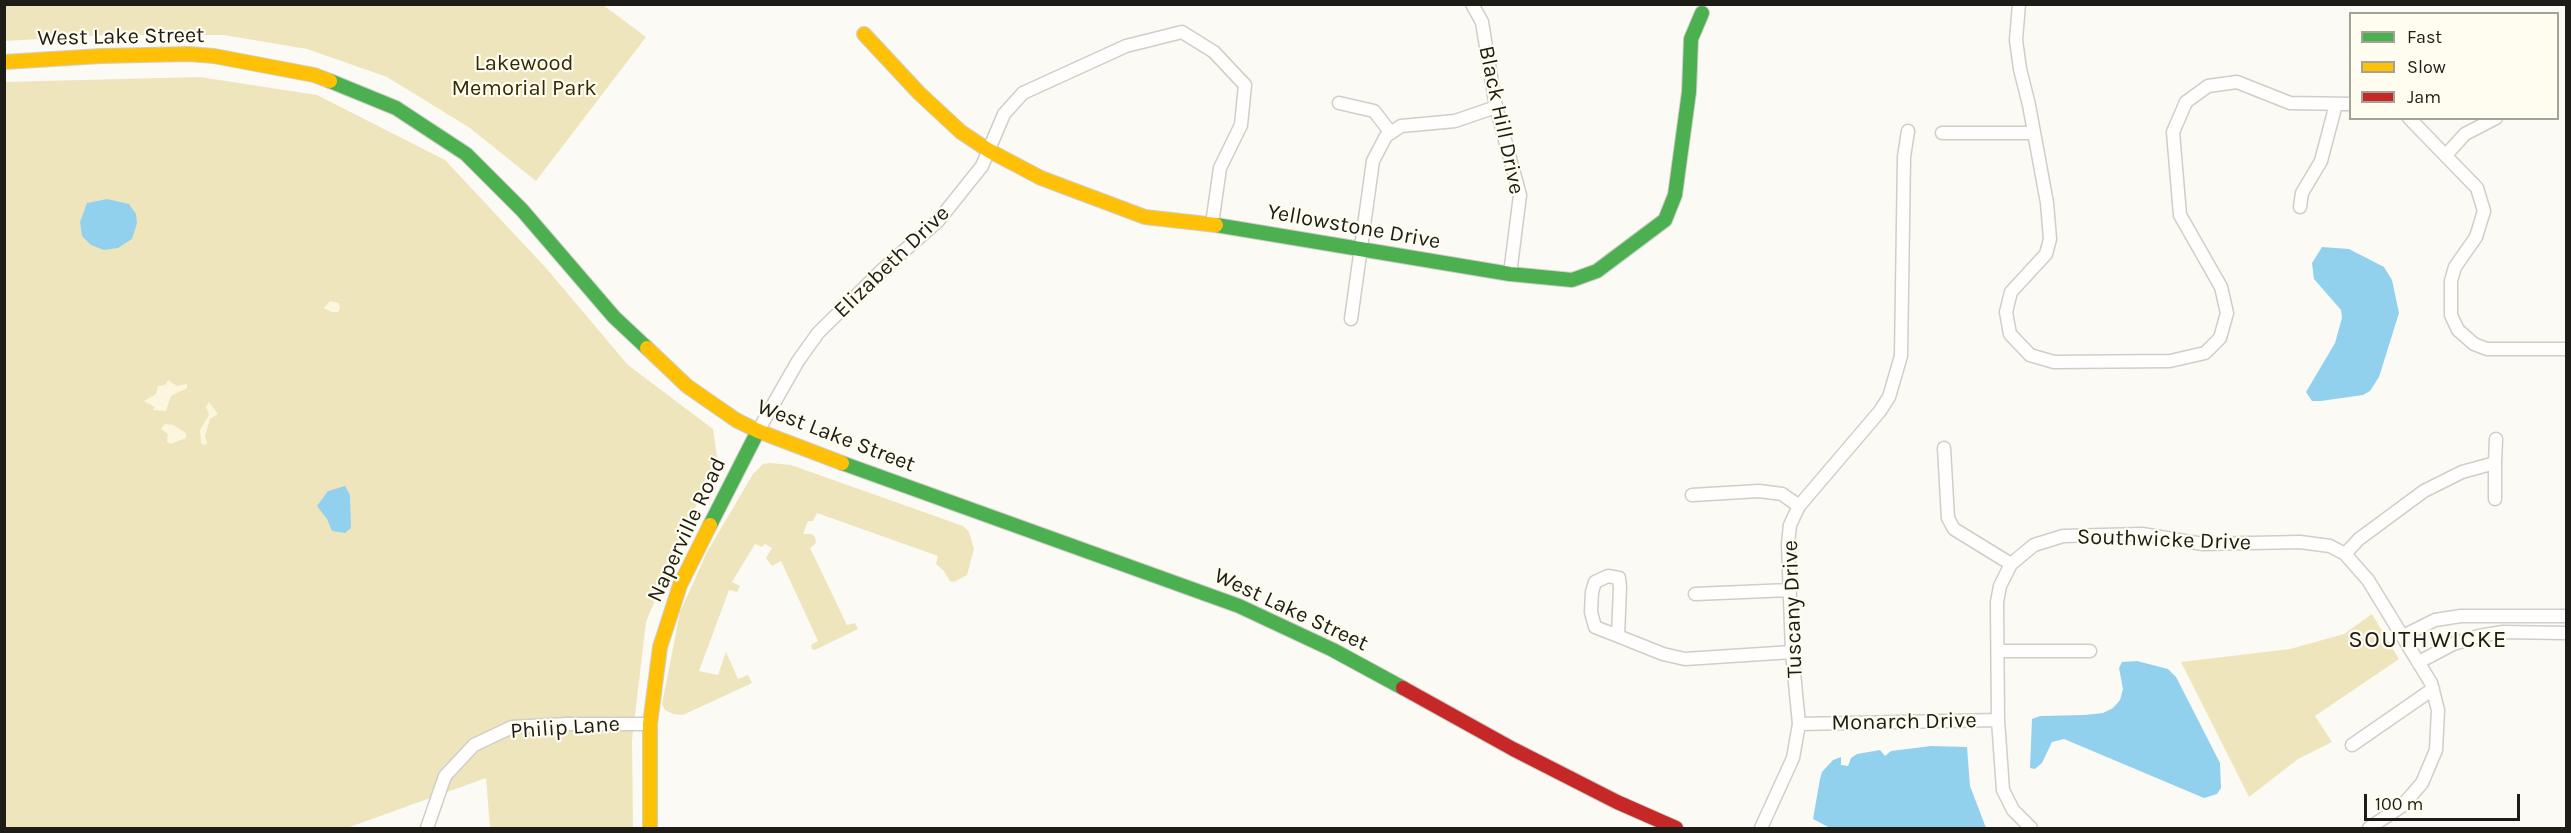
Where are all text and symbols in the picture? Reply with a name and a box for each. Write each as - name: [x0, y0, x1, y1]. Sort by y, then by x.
- legend: [2349, 12, 2559, 120]
- street label: West Lake Street: [37, 22, 205, 52]
- text: Fast: [2407, 26, 2442, 48]
- street label: Black Hill Drive: [1472, 43, 1530, 197]
- park label: Lakewood Memorial Park: [451, 51, 597, 102]
- text: Slow: [2407, 56, 2446, 78]
- text: Jam: [2407, 86, 2441, 108]
- street label: Yellowstone Drive: [1265, 199, 1443, 255]
- street label: Elizabeth Drive: [829, 200, 955, 324]
- street label: West Lake Street: [753, 394, 919, 478]
- street label: Naperville Road: [642, 454, 732, 606]
- street label: Southwicke Drive: [2076, 524, 2252, 556]
- street label: Tuscany Drive: [1777, 540, 1809, 678]
- street label: West Lake Street: [1210, 563, 1372, 657]
- district label: SOUTHWICKE: [2348, 626, 2508, 654]
- street label: Monarch Drive: [1831, 708, 1977, 736]
- street label: Philip Lane: [509, 711, 621, 745]
- scale bar: [2367, 782, 2523, 820]
- text: 100 m: [2375, 793, 2423, 815]

